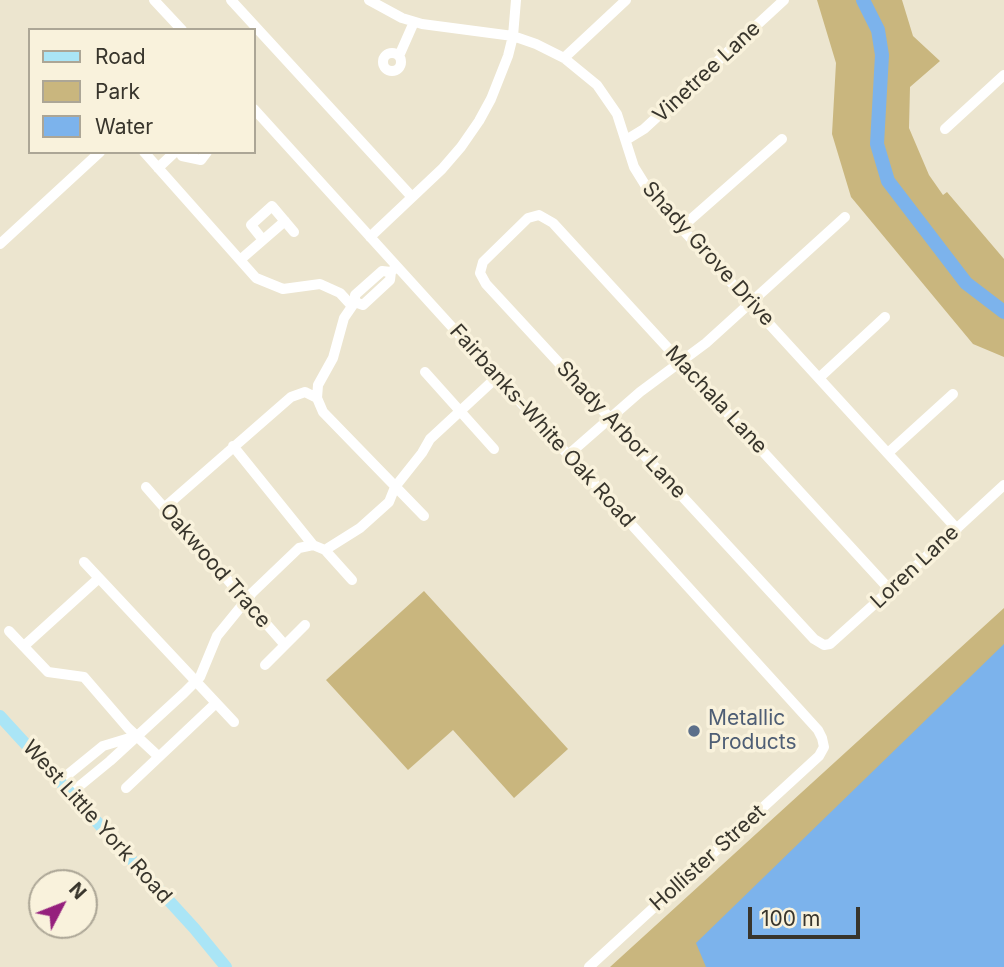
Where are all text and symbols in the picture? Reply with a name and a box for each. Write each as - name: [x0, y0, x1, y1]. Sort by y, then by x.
- street label: Vinetree Lane: [648, 16, 766, 128]
- legend: [28, 28, 256, 154]
- text: Road: [95, 44, 146, 69]
- text: Park: [95, 79, 140, 104]
- text: Water: [95, 114, 153, 139]
- street label: Shady Grove Drive: [637, 177, 779, 331]
- street label: Fairbanks-White Oak Road: [444, 319, 640, 533]
- street label: Machala Lane: [660, 341, 772, 459]
- street label: Shady Arbor Lane: [551, 356, 691, 504]
- street label: Oakwood Trace: [154, 499, 276, 633]
- street label: Loren Lane: [866, 520, 964, 614]
- place label: Metallic Products: [708, 706, 797, 756]
- marker: Metallic Products: [686, 723, 702, 739]
- street label: West Little York Road: [17, 735, 177, 909]
- street label: Hollister Street: [645, 800, 771, 916]
- north arrow: [28, 869, 98, 939]
- text: N: [64, 878, 91, 904]
- scale bar: [752, 894, 864, 938]
- text: 100 m: [761, 906, 820, 931]

